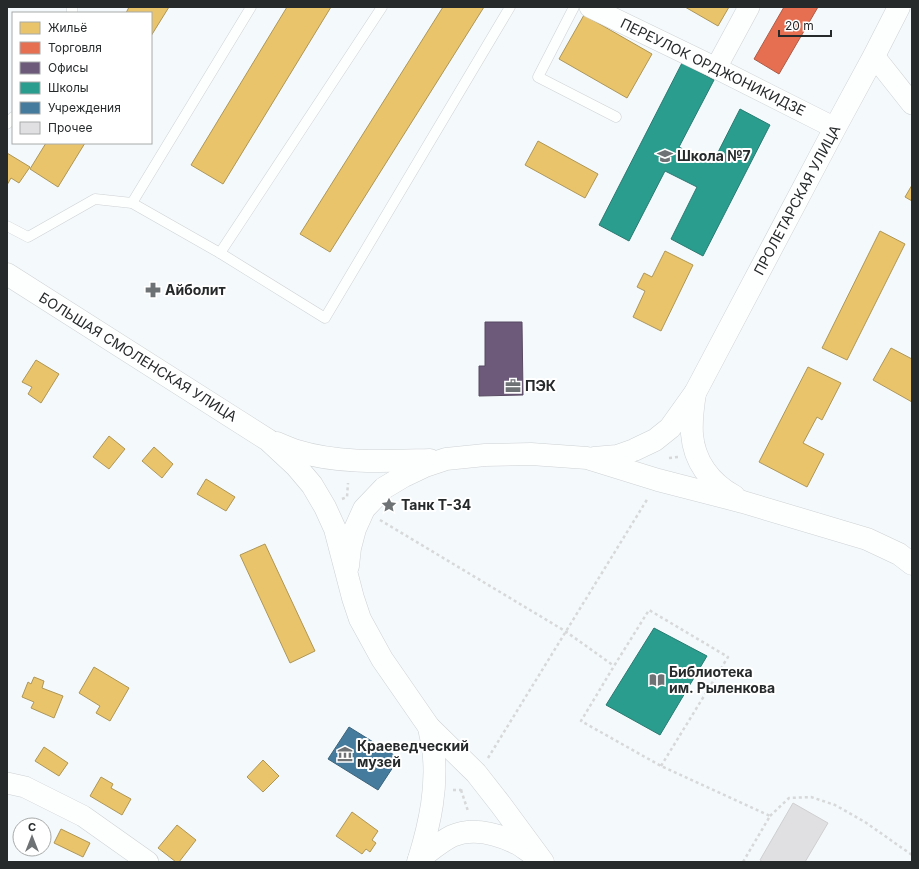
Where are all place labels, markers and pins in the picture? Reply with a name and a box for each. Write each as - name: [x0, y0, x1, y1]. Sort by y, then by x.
- school or university icon: Школа №7: [656, 147, 674, 165]
- place label: Школа №7: [677, 147, 751, 164]
- pharmacy icon: Айболит: [144, 281, 162, 299]
- place label: Айболит: [165, 281, 226, 298]
- office icon: ПЭК: [504, 377, 522, 395]
- place label: ПЭК: [525, 377, 556, 394]
- place icon: Танк Т-34: [380, 496, 398, 514]
- place label: Танк Т-34: [401, 496, 471, 513]
- place label: Библиотека им. Рыленкова: [669, 663, 775, 696]
- library icon: Библиотека им. Рыленкова: [648, 671, 666, 689]
- place label: Краеведческий музей: [357, 737, 469, 770]
- museum icon: Краеведческий музей: [336, 745, 354, 763]

